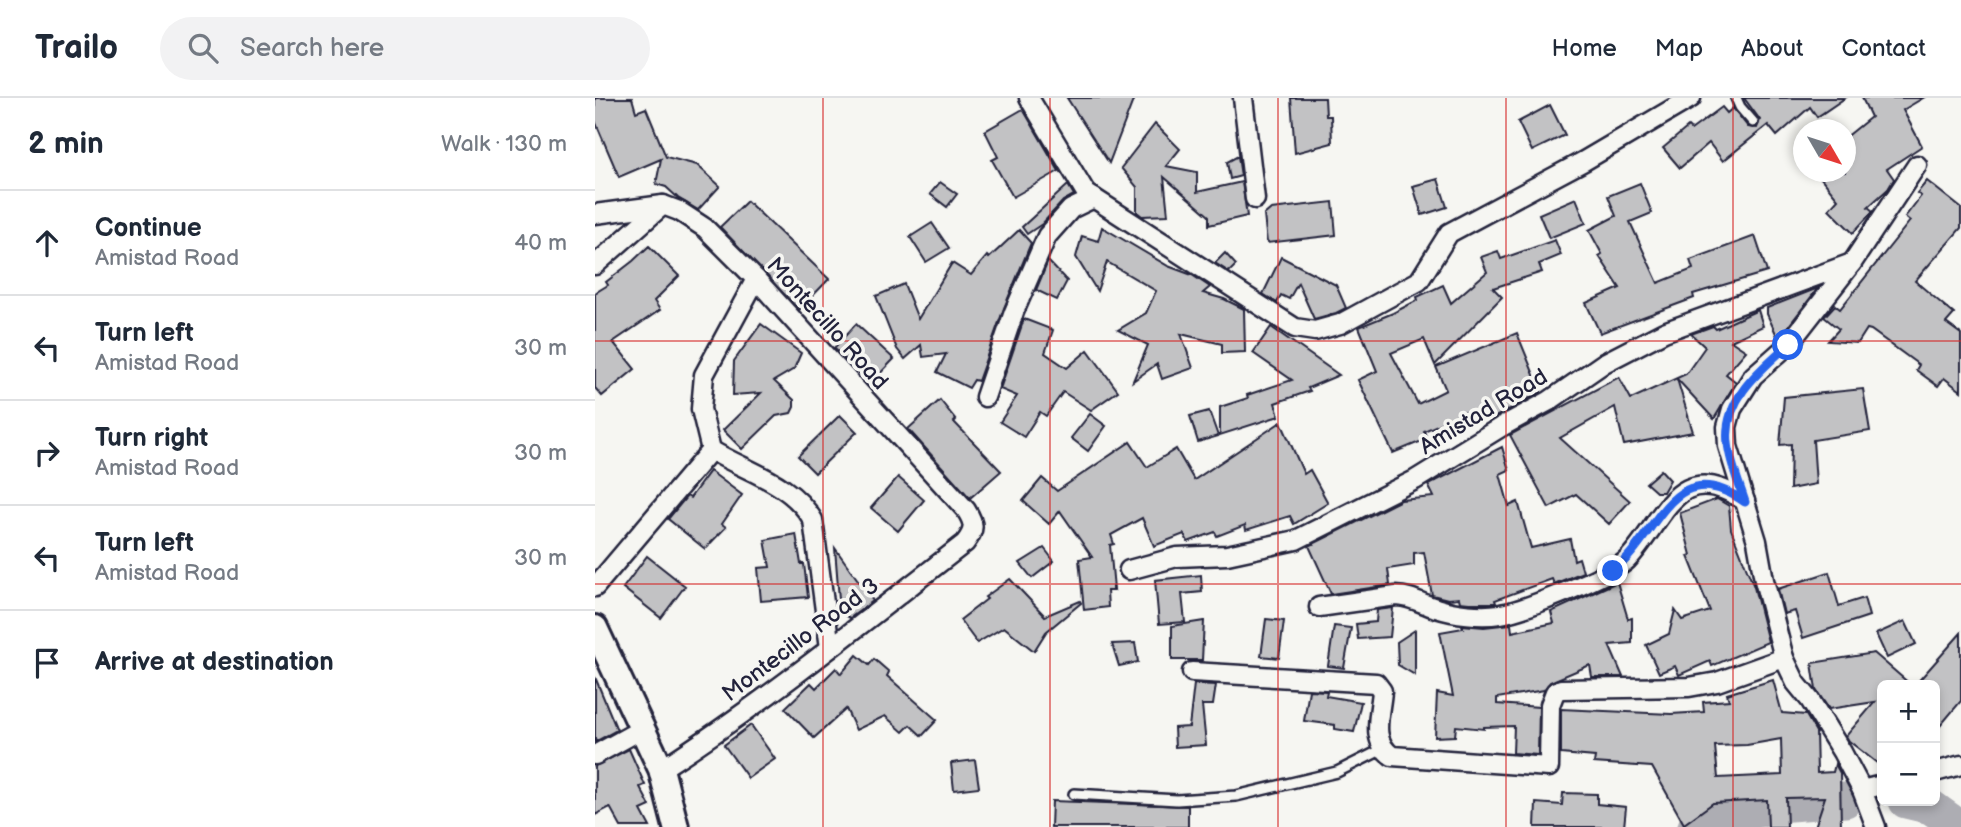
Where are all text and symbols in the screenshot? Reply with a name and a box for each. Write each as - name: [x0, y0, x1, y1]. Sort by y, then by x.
- search box: [160, 17, 650, 80]
- text: Trailo: [35, 28, 118, 68]
- icon: search: [184, 29, 222, 67]
- text: Search here: [240, 33, 384, 64]
- text: Home: [1552, 34, 1617, 63]
- text: Map: [1655, 34, 1703, 63]
- text: About: [1741, 34, 1803, 63]
- text: Contact: [1841, 34, 1926, 63]
- north arrow: [1793, 119, 1856, 182]
- text: 2 min: [28, 126, 104, 162]
- text: Walk · 130 m: [441, 130, 567, 158]
- text: Continue: [95, 213, 202, 244]
- icon: ahead: [28, 224, 66, 262]
- text: 40 m: [514, 229, 567, 257]
- text: Amistad Road: [95, 244, 239, 272]
- street label: Montecillo Road: [760, 252, 894, 396]
- text: Turn left: [95, 318, 194, 349]
- icon: left: [28, 329, 66, 367]
- route start: [1772, 329, 1803, 360]
- text: 30 m: [514, 334, 567, 362]
- text: Amistad Road: [95, 349, 239, 377]
- street label: Amistad Road: [1414, 363, 1553, 461]
- text: Turn right: [95, 423, 208, 454]
- icon: right: [28, 434, 66, 472]
- text: 30 m: [514, 439, 567, 467]
- text: Amistad Road: [95, 454, 239, 482]
- text: Turn left: [95, 528, 194, 559]
- icon: left: [28, 539, 66, 577]
- text: 30 m: [514, 544, 567, 572]
- route end: [1597, 555, 1628, 586]
- text: Amistad Road: [95, 559, 239, 587]
- street label: Montecillo Road 3: [717, 572, 884, 708]
- icon: arrive: [28, 644, 66, 682]
- text: Arrive at destination: [95, 647, 334, 678]
- map controls: [1877, 680, 1940, 806]
- button: +: [1877, 680, 1940, 743]
- button: −: [1877, 743, 1940, 806]

